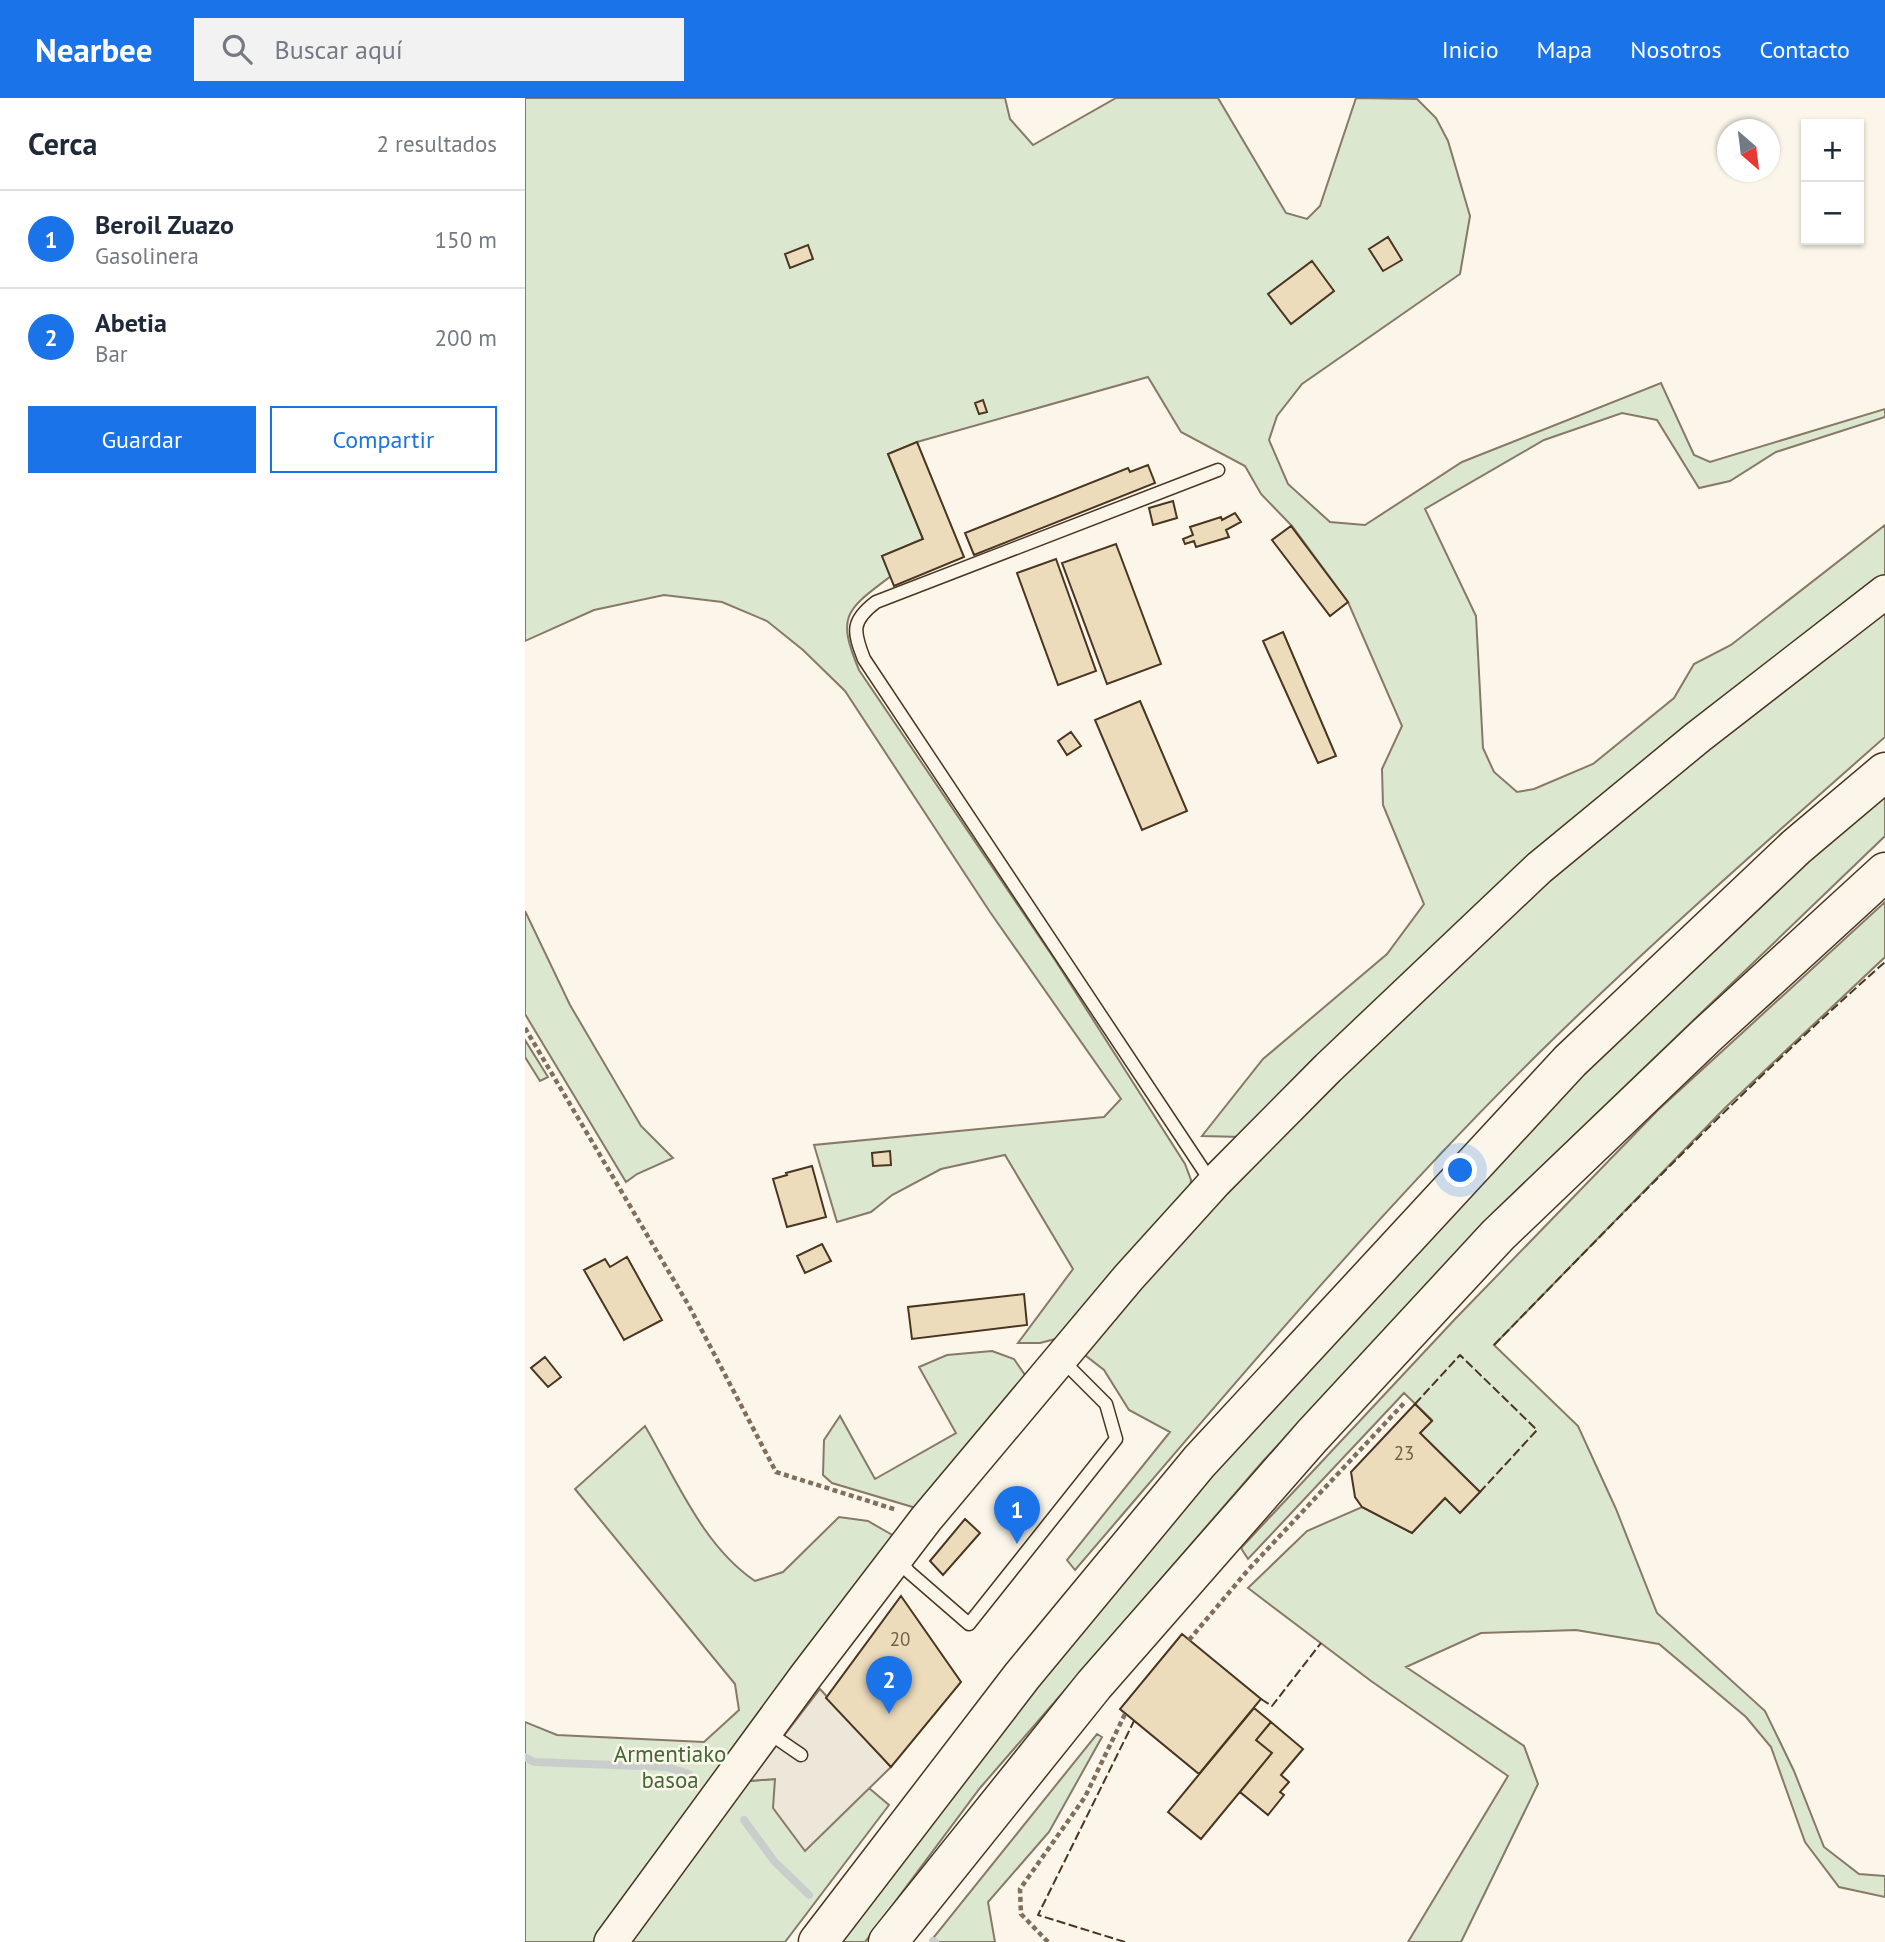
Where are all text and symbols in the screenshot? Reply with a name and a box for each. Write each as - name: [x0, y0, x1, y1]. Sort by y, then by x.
- search box: [194, 18, 684, 81]
- text: Nearbee: [35, 28, 152, 71]
- icon: search: [218, 30, 256, 68]
- text: Buscar aquí: [274, 33, 403, 66]
- text: Inicio: [1442, 34, 1499, 65]
- text: Mapa: [1537, 34, 1592, 65]
- text: Nosotros: [1630, 34, 1722, 65]
- text: Contacto: [1760, 34, 1850, 65]
- north arrow: [1717, 119, 1780, 182]
- map controls: [1801, 119, 1864, 245]
- button: +: [1801, 119, 1864, 182]
- text: Cerca: [28, 124, 97, 163]
- text: 2 resultados: [376, 129, 497, 158]
- button: −: [1801, 182, 1864, 245]
- text: Beroil Zuazo: [95, 208, 234, 241]
- text: 1: [44, 225, 58, 254]
- text: 150 m: [435, 225, 497, 254]
- text: Gasolinera: [95, 241, 199, 270]
- text: Abetia: [95, 306, 167, 339]
- text: 2: [44, 323, 58, 352]
- text: 200 m: [435, 323, 497, 352]
- text: Bar: [95, 339, 128, 368]
- button: Guardar: [28, 406, 256, 473]
- button: Compartir: [270, 406, 497, 473]
- your location: [1443, 1153, 1477, 1187]
- house number: 23: [1394, 1441, 1414, 1465]
- pin: 1: [994, 1486, 1040, 1544]
- house number: 20: [890, 1627, 910, 1651]
- pin: 2: [866, 1656, 912, 1714]
- park label: Armentiako basoa: [614, 1739, 726, 1794]

